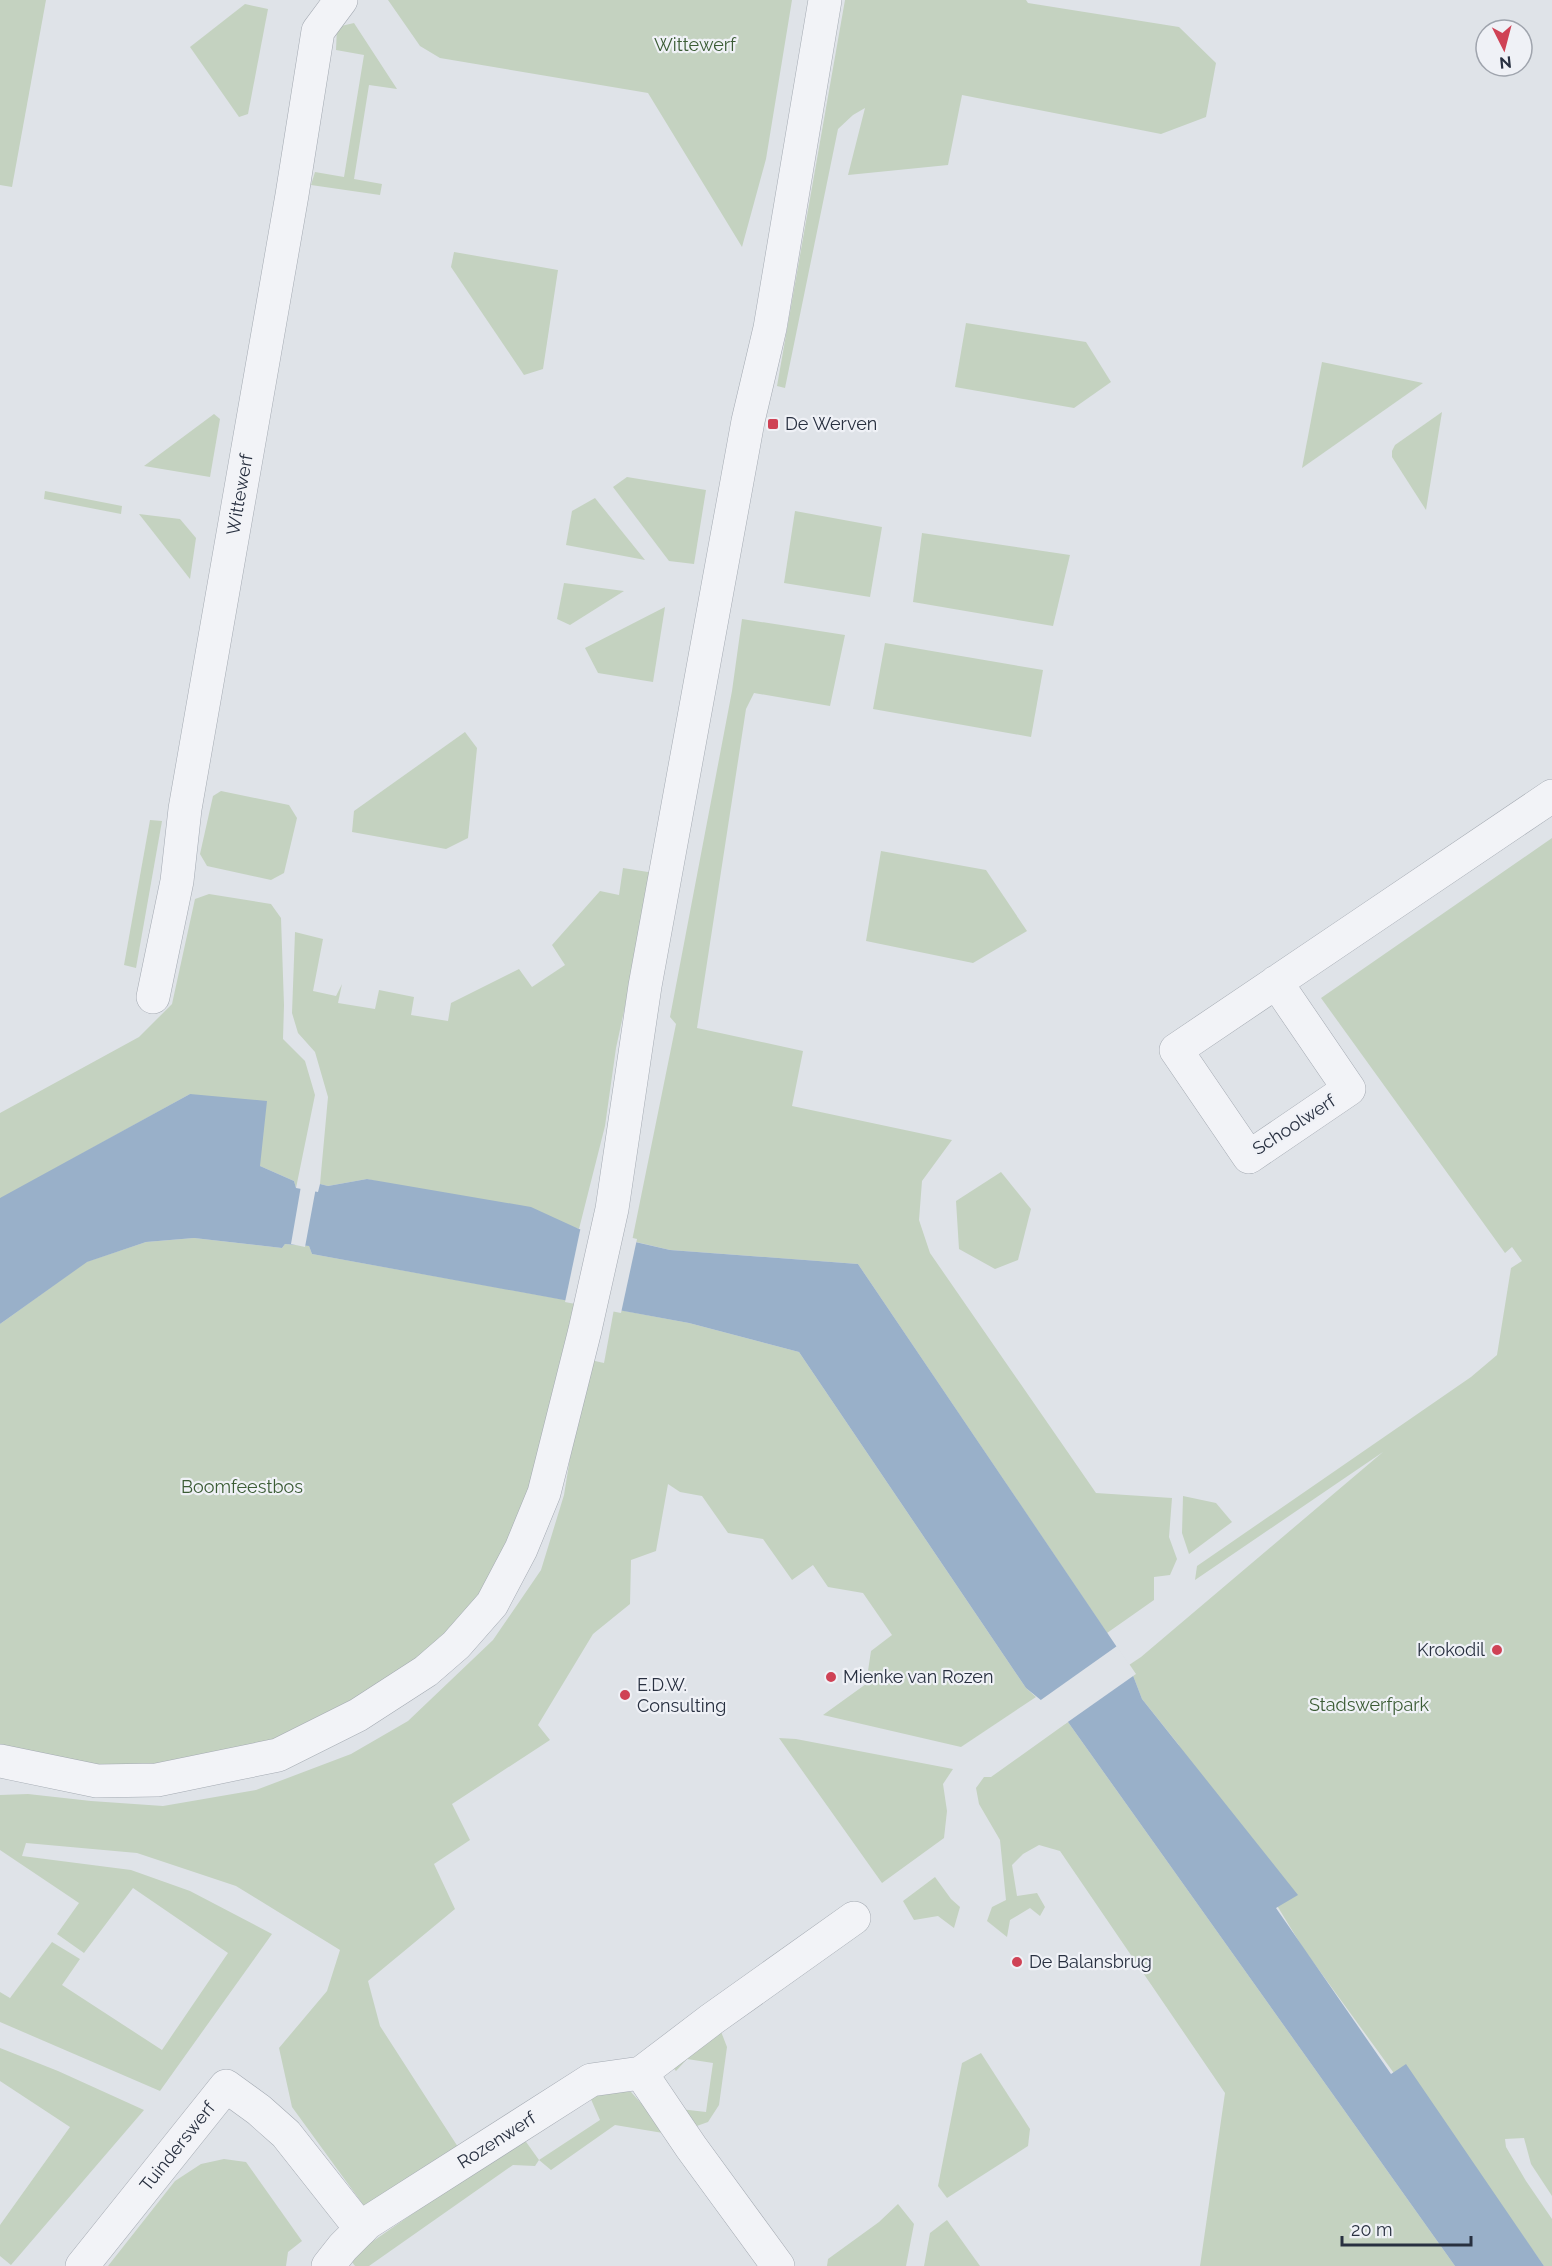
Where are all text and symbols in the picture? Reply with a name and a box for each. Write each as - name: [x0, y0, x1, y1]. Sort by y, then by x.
- north arrow: [1474, 18, 1534, 78]
- park label: Wittewerf: [654, 34, 737, 55]
- text: N: [1498, 52, 1513, 73]
- place label: De Werven: [785, 413, 877, 434]
- marker: De Werven: [766, 417, 780, 431]
- street label: Wittewerf: [222, 451, 257, 537]
- street label: Schoolwerf: [1248, 1089, 1340, 1159]
- park label: Boomfeestbos: [181, 1476, 303, 1497]
- place label: Krokodil: [1417, 1639, 1485, 1660]
- marker: Krokodil: [1490, 1643, 1504, 1657]
- place label: Mienke van Rozen: [843, 1666, 993, 1687]
- marker: Mienke van Rozen: [824, 1670, 838, 1684]
- place label: E.D.W. Consulting: [637, 1674, 726, 1716]
- marker: E.D.W. Consulting: [618, 1688, 632, 1702]
- park label: Stadswerfpark: [1309, 1694, 1430, 1715]
- place label: De Balansbrug: [1029, 1951, 1152, 1972]
- marker: De Balansbrug: [1010, 1955, 1024, 1969]
- street label: Tuinderswerf: [135, 2097, 220, 2195]
- street label: Rozenwerf: [453, 2107, 540, 2173]
- scale bar: [1342, 2209, 1471, 2247]
- text: 20 m: [1351, 2219, 1393, 2240]

